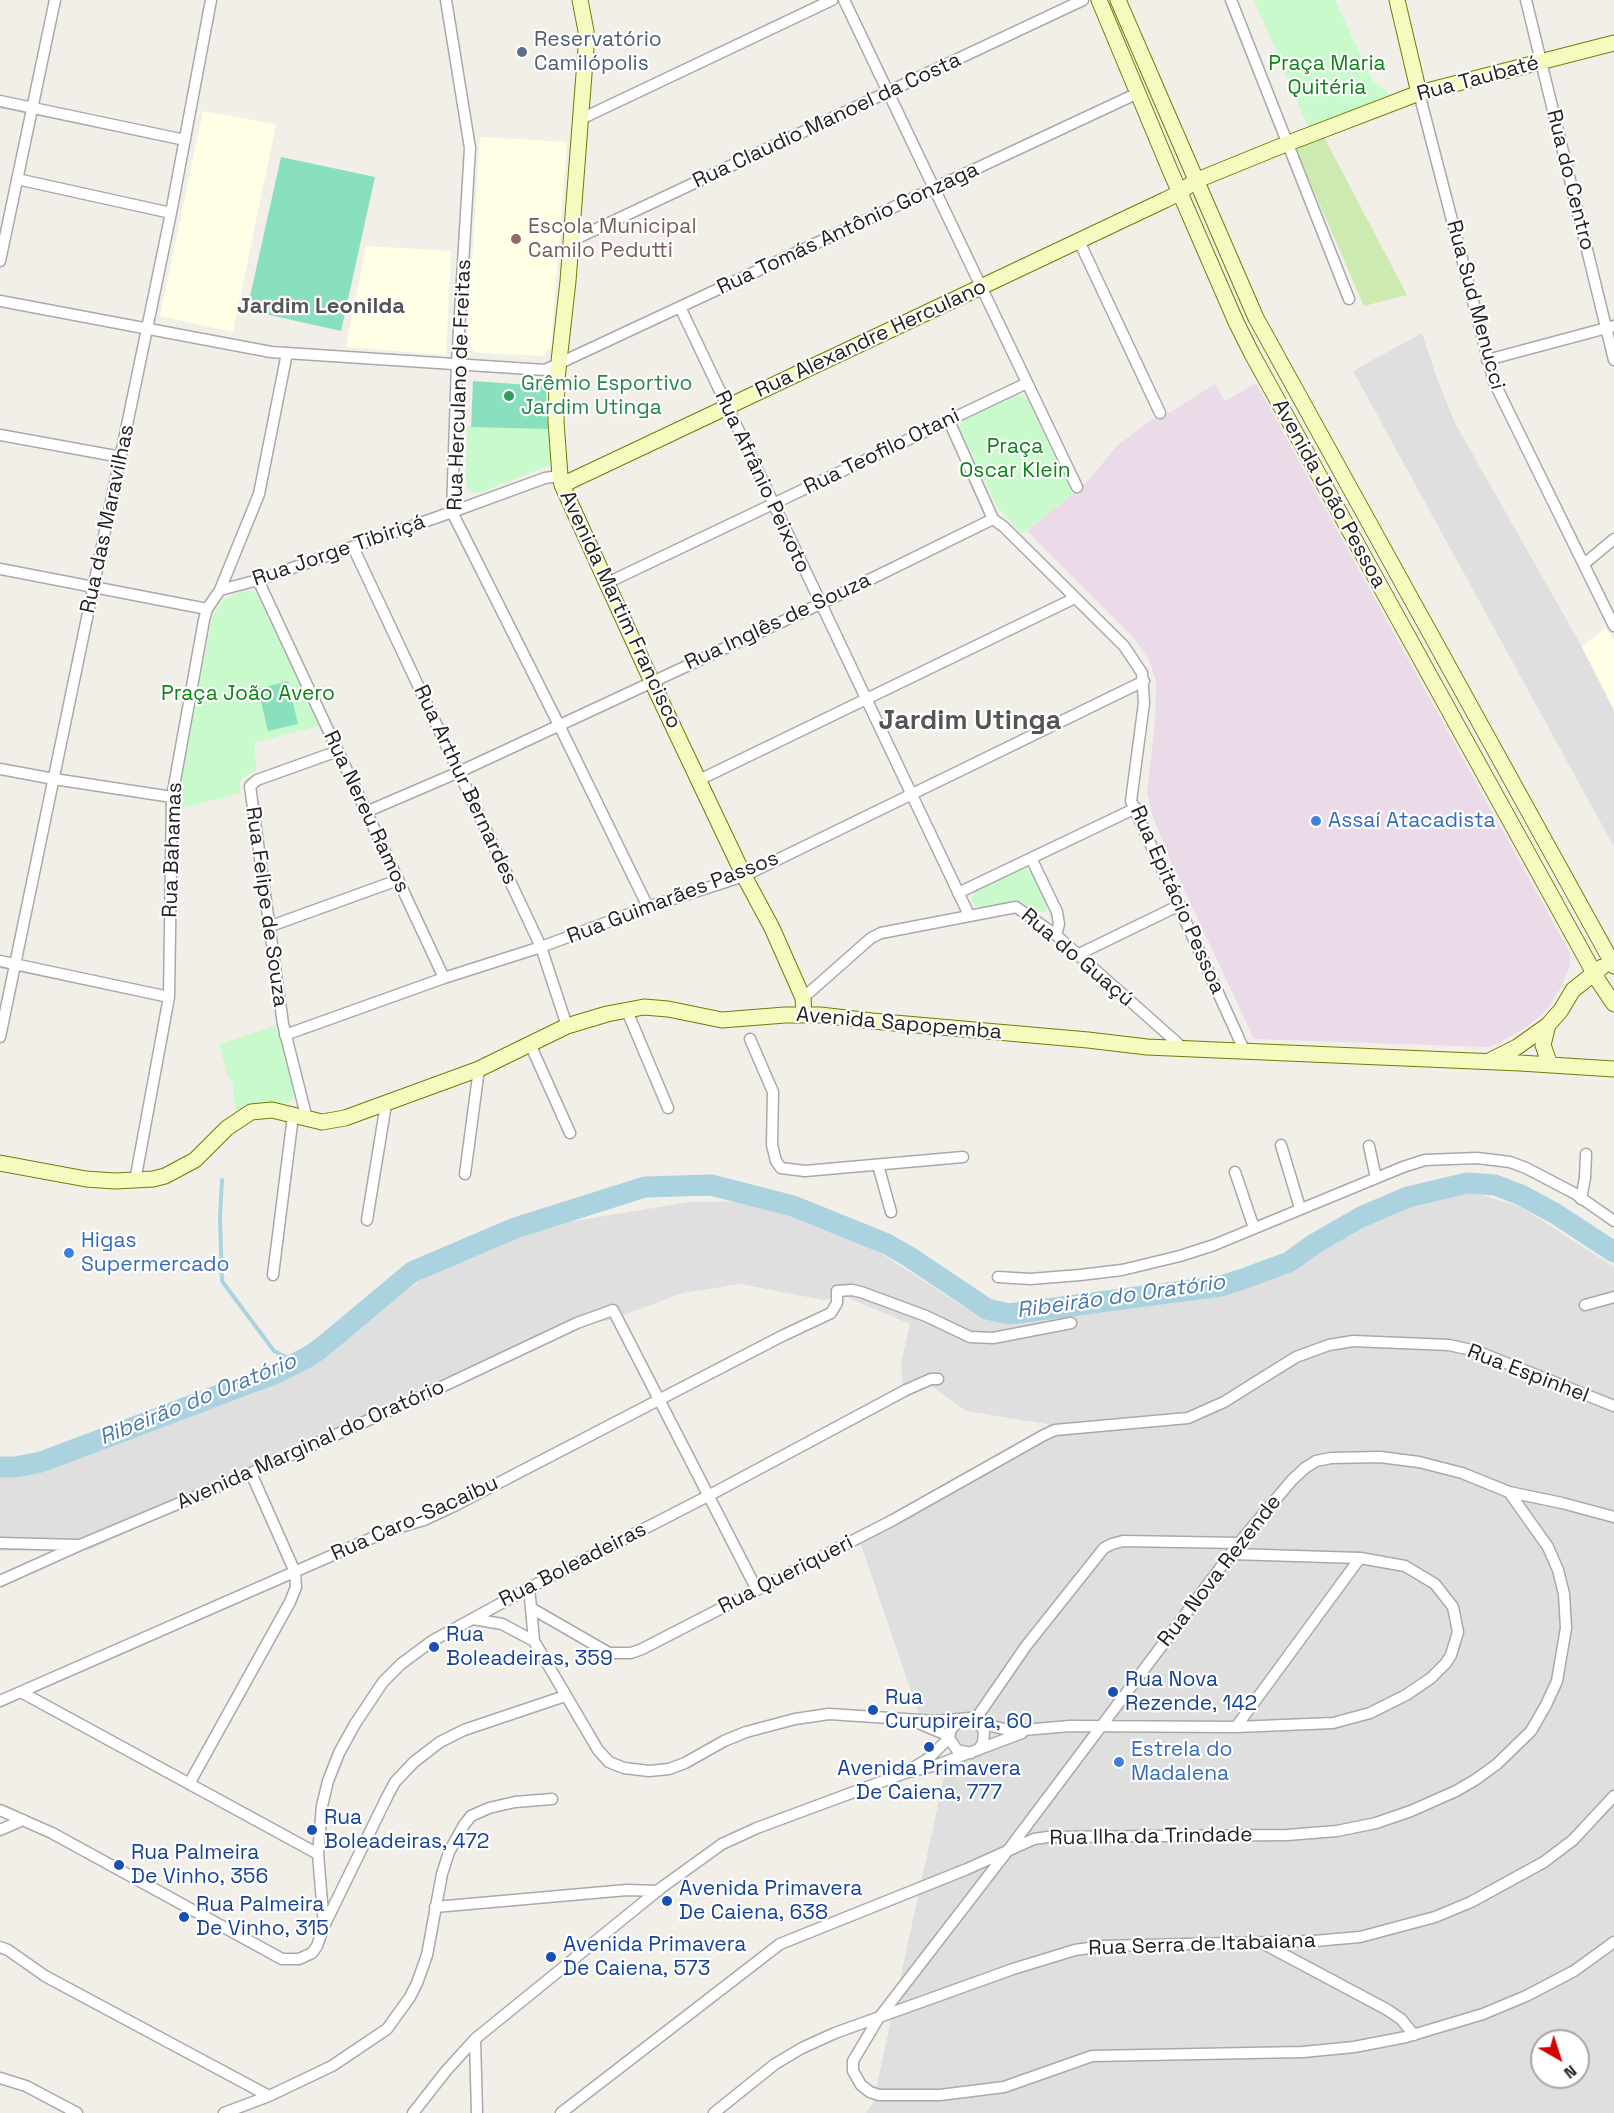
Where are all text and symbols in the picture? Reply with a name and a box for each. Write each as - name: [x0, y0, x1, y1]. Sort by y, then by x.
- place label: Reservatório Camilópolis: [534, 27, 662, 77]
- marker: Reservatório Camilópolis: [515, 45, 529, 59]
- street label: Rua Claudio Manoel da Costa: [689, 48, 965, 194]
- park label: Praça Maria Quitéria: [1268, 51, 1386, 101]
- street label: Rua Taubaté: [1414, 51, 1542, 107]
- street label: Rua do Centro: [1540, 107, 1600, 253]
- street label: Rua Tomás Antônio Gonzaga: [713, 157, 983, 301]
- place label: Escola Municipal Camilo Pedutti: [528, 214, 697, 264]
- street label: Rua Sud Menucci: [1440, 217, 1510, 393]
- marker: Escola Municipal Camilo Pedutti: [509, 232, 523, 246]
- street label: Rua Herculano de Freitas: [443, 259, 477, 511]
- street label: Rua Alexandre Herculano: [751, 274, 991, 404]
- district label: Jardim Leonilda: [237, 294, 405, 320]
- place label: Grêmio Esportivo Jardim Utinga: [521, 371, 692, 421]
- street label: Rua Afrânio Peixoto: [709, 387, 815, 577]
- marker: Grêmio Esportivo Jardim Utinga: [502, 389, 516, 403]
- street label: Avenida João Pessoa: [1267, 395, 1391, 593]
- street label: Rua Teofilo Otani: [800, 403, 964, 501]
- street label: Rua das Maravilhas: [76, 422, 140, 616]
- park label: Praça Oscar Klein: [959, 434, 1071, 484]
- street label: Avenida Martim Francisco: [554, 487, 686, 733]
- street label: Rua Jorge Tibiriçá: [249, 510, 429, 592]
- street label: Rua Inglês de Souza: [681, 568, 875, 676]
- park label: Praça João Avero: [161, 681, 335, 707]
- street label: Rua Arthur Bernardes: [408, 681, 522, 889]
- district label: Jardim Utinga: [879, 706, 1061, 738]
- street label: Rua Nereu Ramos: [317, 727, 415, 897]
- street label: Rua Bahamas: [158, 782, 188, 918]
- street label: Rua Epitácio Pessoa: [1124, 802, 1230, 998]
- street label: Rua Felipe de Souza: [239, 805, 293, 1009]
- place label: Assaí Atacadista: [1328, 808, 1496, 834]
- marker: Assaí Atacadista: [1309, 814, 1323, 828]
- street label: Rua Guimarães Passos: [564, 846, 782, 950]
- street label: Rua do Guaçú: [1016, 904, 1138, 1012]
- street label: Avenida Sapopemba: [795, 1002, 1003, 1046]
- place label: Higas Supermercado: [81, 1228, 229, 1278]
- marker: Higas Supermercado: [62, 1246, 76, 1260]
- water label: Ribeirão do Oratório: [1015, 1269, 1227, 1325]
- street label: Rua Espinhel: [1464, 1339, 1592, 1409]
- water label: Ribeirão do Oratório: [96, 1348, 300, 1452]
- street label: Avenida Marginal do Oratório: [173, 1374, 449, 1516]
- street label: Rua Caro-Sacaibu: [328, 1471, 502, 1567]
- street label: Rua Nova Rezende: [1153, 1490, 1287, 1652]
- street label: Rua Boleadeiras: [495, 1517, 651, 1613]
- street label: Rua Queriqueri: [714, 1530, 858, 1620]
- place label: Rua Boleadeiras, 359: [446, 1622, 613, 1672]
- marker: Rua Boleadeiras, 359: [427, 1640, 441, 1654]
- place label: Rua Nova Rezende, 142: [1125, 1667, 1257, 1717]
- place label: Rua Curupireira, 60: [885, 1685, 1033, 1735]
- marker: Rua Nova Rezende, 142: [1106, 1685, 1120, 1699]
- marker: Rua Curupireira, 60: [866, 1703, 880, 1717]
- place label: Estrela do Madalena: [1131, 1737, 1232, 1787]
- marker: Avenida Primavera De Caiena, 777: [922, 1740, 936, 1754]
- marker: Estrela do Madalena: [1112, 1755, 1126, 1769]
- place label: Avenida Primavera De Caiena, 777: [837, 1756, 1021, 1806]
- place label: Rua Boleadeiras, 472: [324, 1805, 489, 1855]
- marker: Rua Boleadeiras, 472: [305, 1823, 319, 1837]
- street label: Rua Ilha da Trindade: [1049, 1823, 1253, 1851]
- place label: Rua Palmeira De Vinho, 356: [131, 1840, 268, 1890]
- marker: Rua Palmeira De Vinho, 356: [112, 1858, 126, 1872]
- place label: Avenida Primavera De Caiena, 638: [679, 1876, 862, 1926]
- place label: Rua Palmeira De Vinho, 315: [196, 1892, 329, 1942]
- marker: Avenida Primavera De Caiena, 638: [660, 1894, 674, 1908]
- marker: Rua Palmeira De Vinho, 315: [177, 1910, 191, 1924]
- street label: Rua Serra de Itabaiana: [1088, 1928, 1316, 1962]
- place label: Avenida Primavera De Caiena, 573: [563, 1932, 746, 1982]
- marker: Avenida Primavera De Caiena, 573: [544, 1950, 558, 1964]
- north arrow: [1530, 2029, 1590, 2089]
- text: N: [1560, 2060, 1581, 2083]

